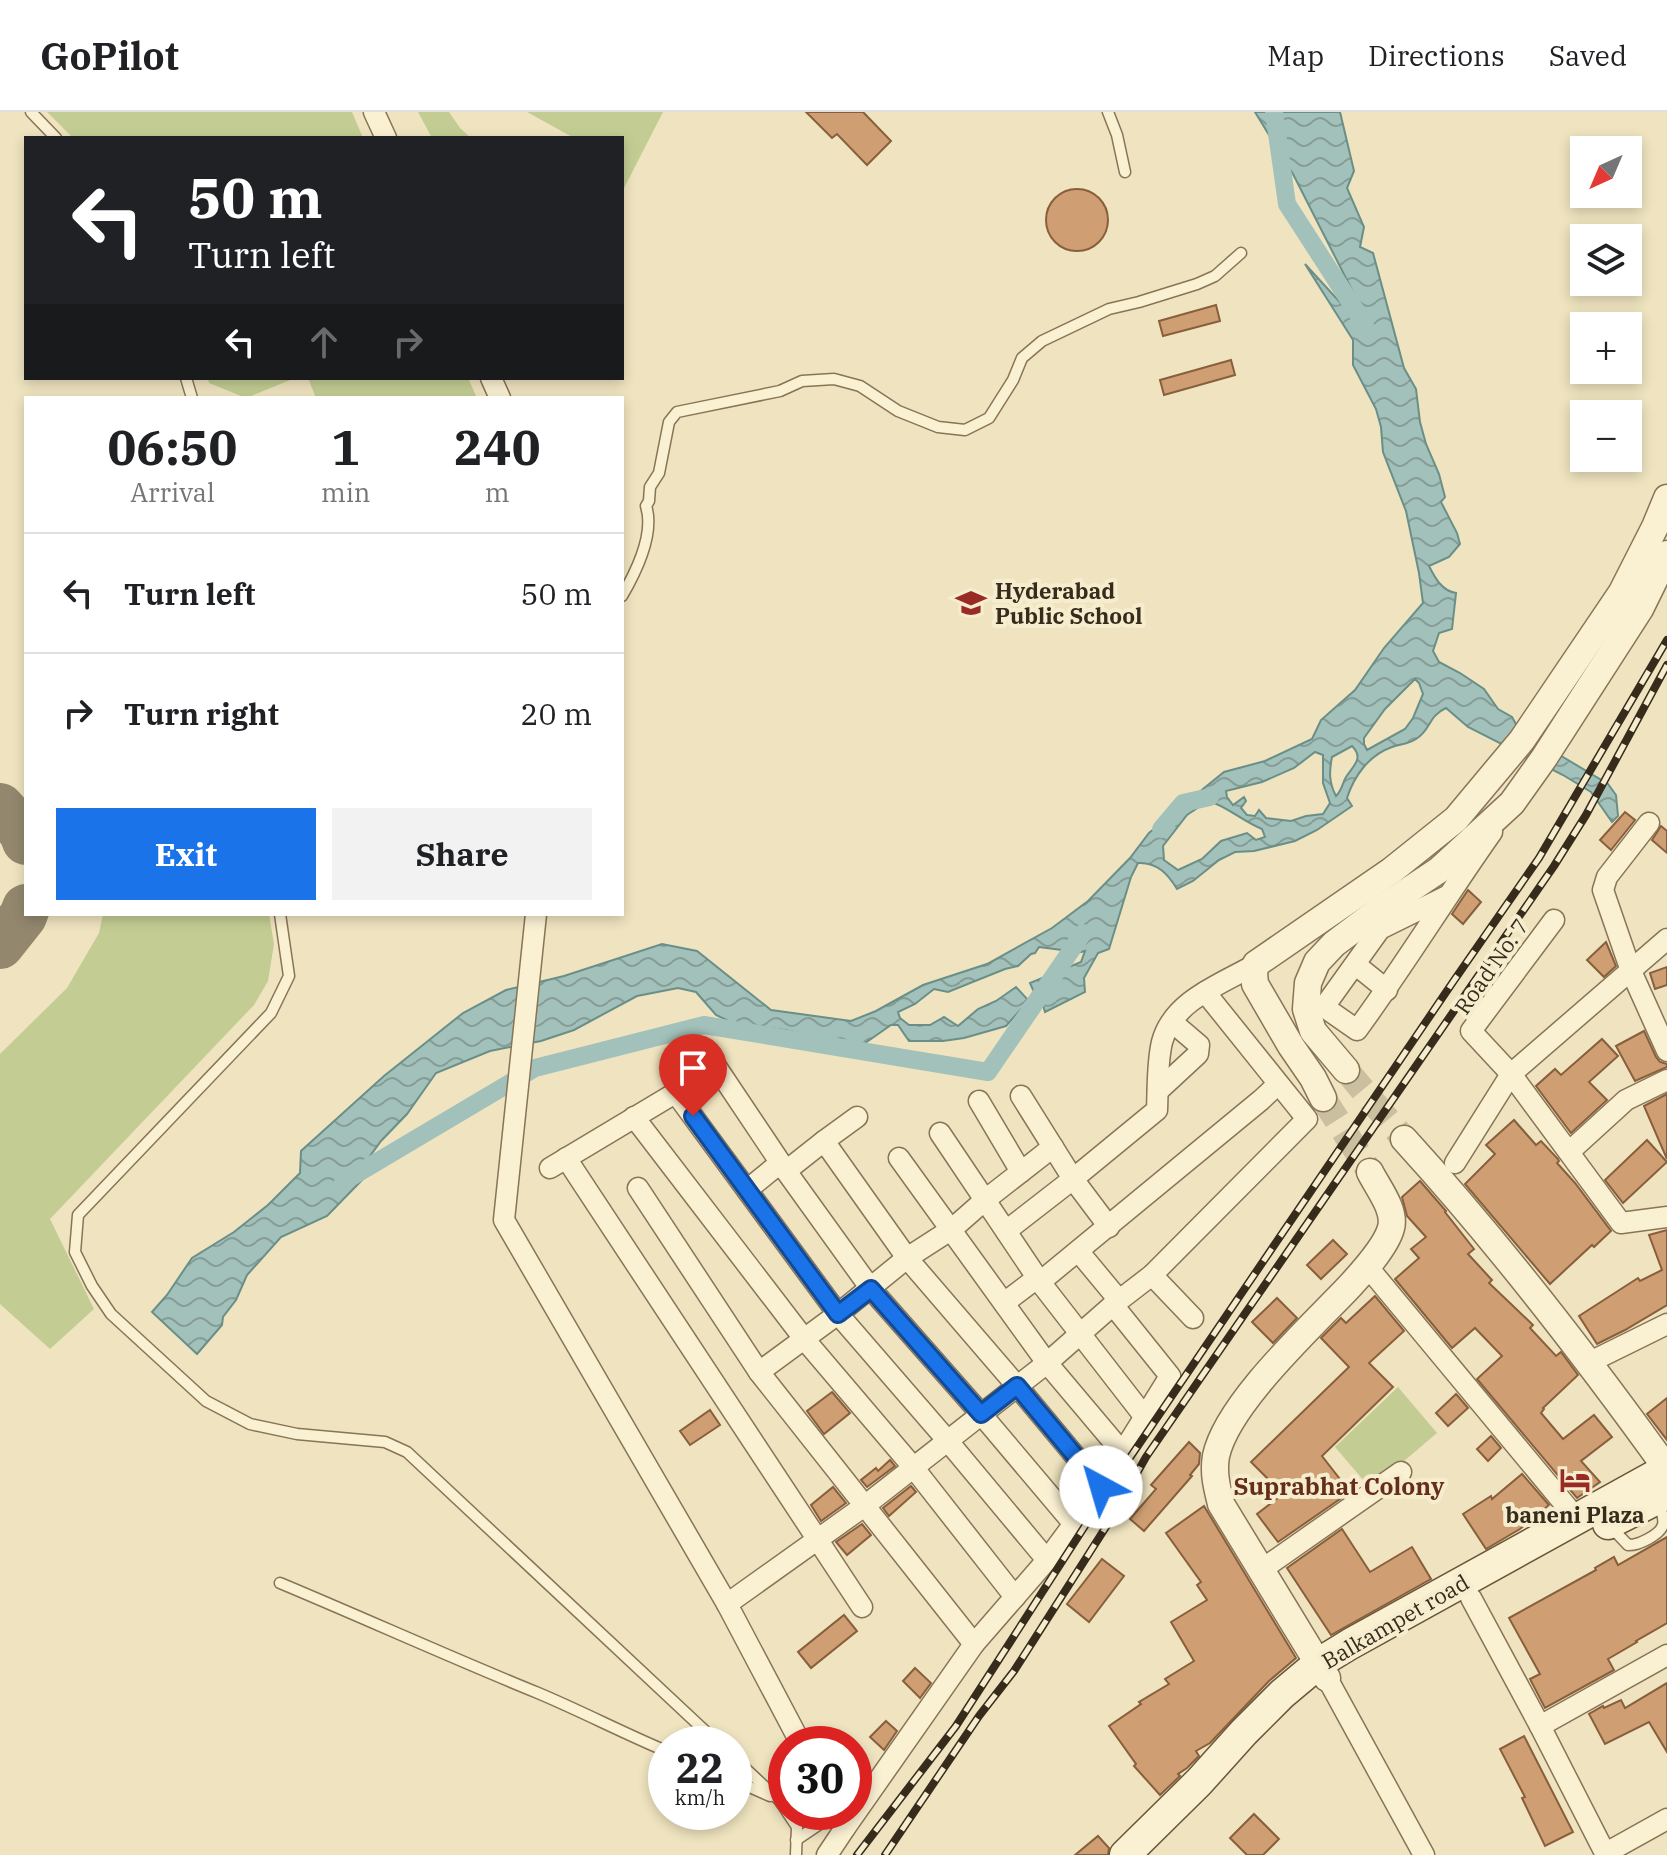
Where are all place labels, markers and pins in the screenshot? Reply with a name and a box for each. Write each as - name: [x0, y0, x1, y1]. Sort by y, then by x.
- place label: Hyderabad Public School: [995, 576, 1142, 630]
- school or university icon: Hyderabad Public School: [954, 586, 988, 620]
- pin: [659, 1034, 727, 1116]
- hotel icon: baneni Plaza: [1558, 1463, 1592, 1497]
- place label: baneni Plaza: [1505, 1500, 1645, 1529]

